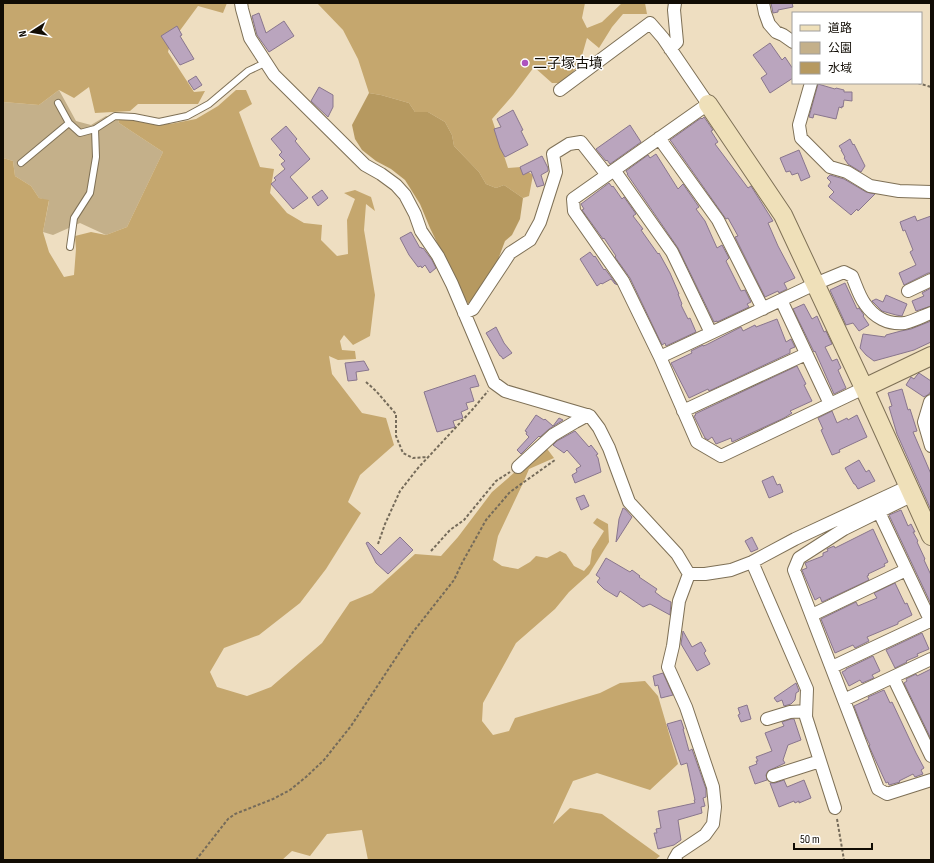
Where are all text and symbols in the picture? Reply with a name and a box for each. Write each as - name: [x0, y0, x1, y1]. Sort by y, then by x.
- north arrow: [12, 12, 52, 52]
- legend: [792, 12, 922, 84]
- text: 道路: [828, 21, 852, 36]
- text: N: [16, 30, 30, 38]
- text: 公園: [828, 41, 852, 56]
- place label: 二子塚古墳: [533, 55, 603, 72]
- marker: 二子塚古墳: [520, 58, 530, 68]
- text: 水域: [828, 61, 852, 76]
- scale bar: [794, 825, 872, 851]
- text: 50 m: [800, 832, 820, 847]

